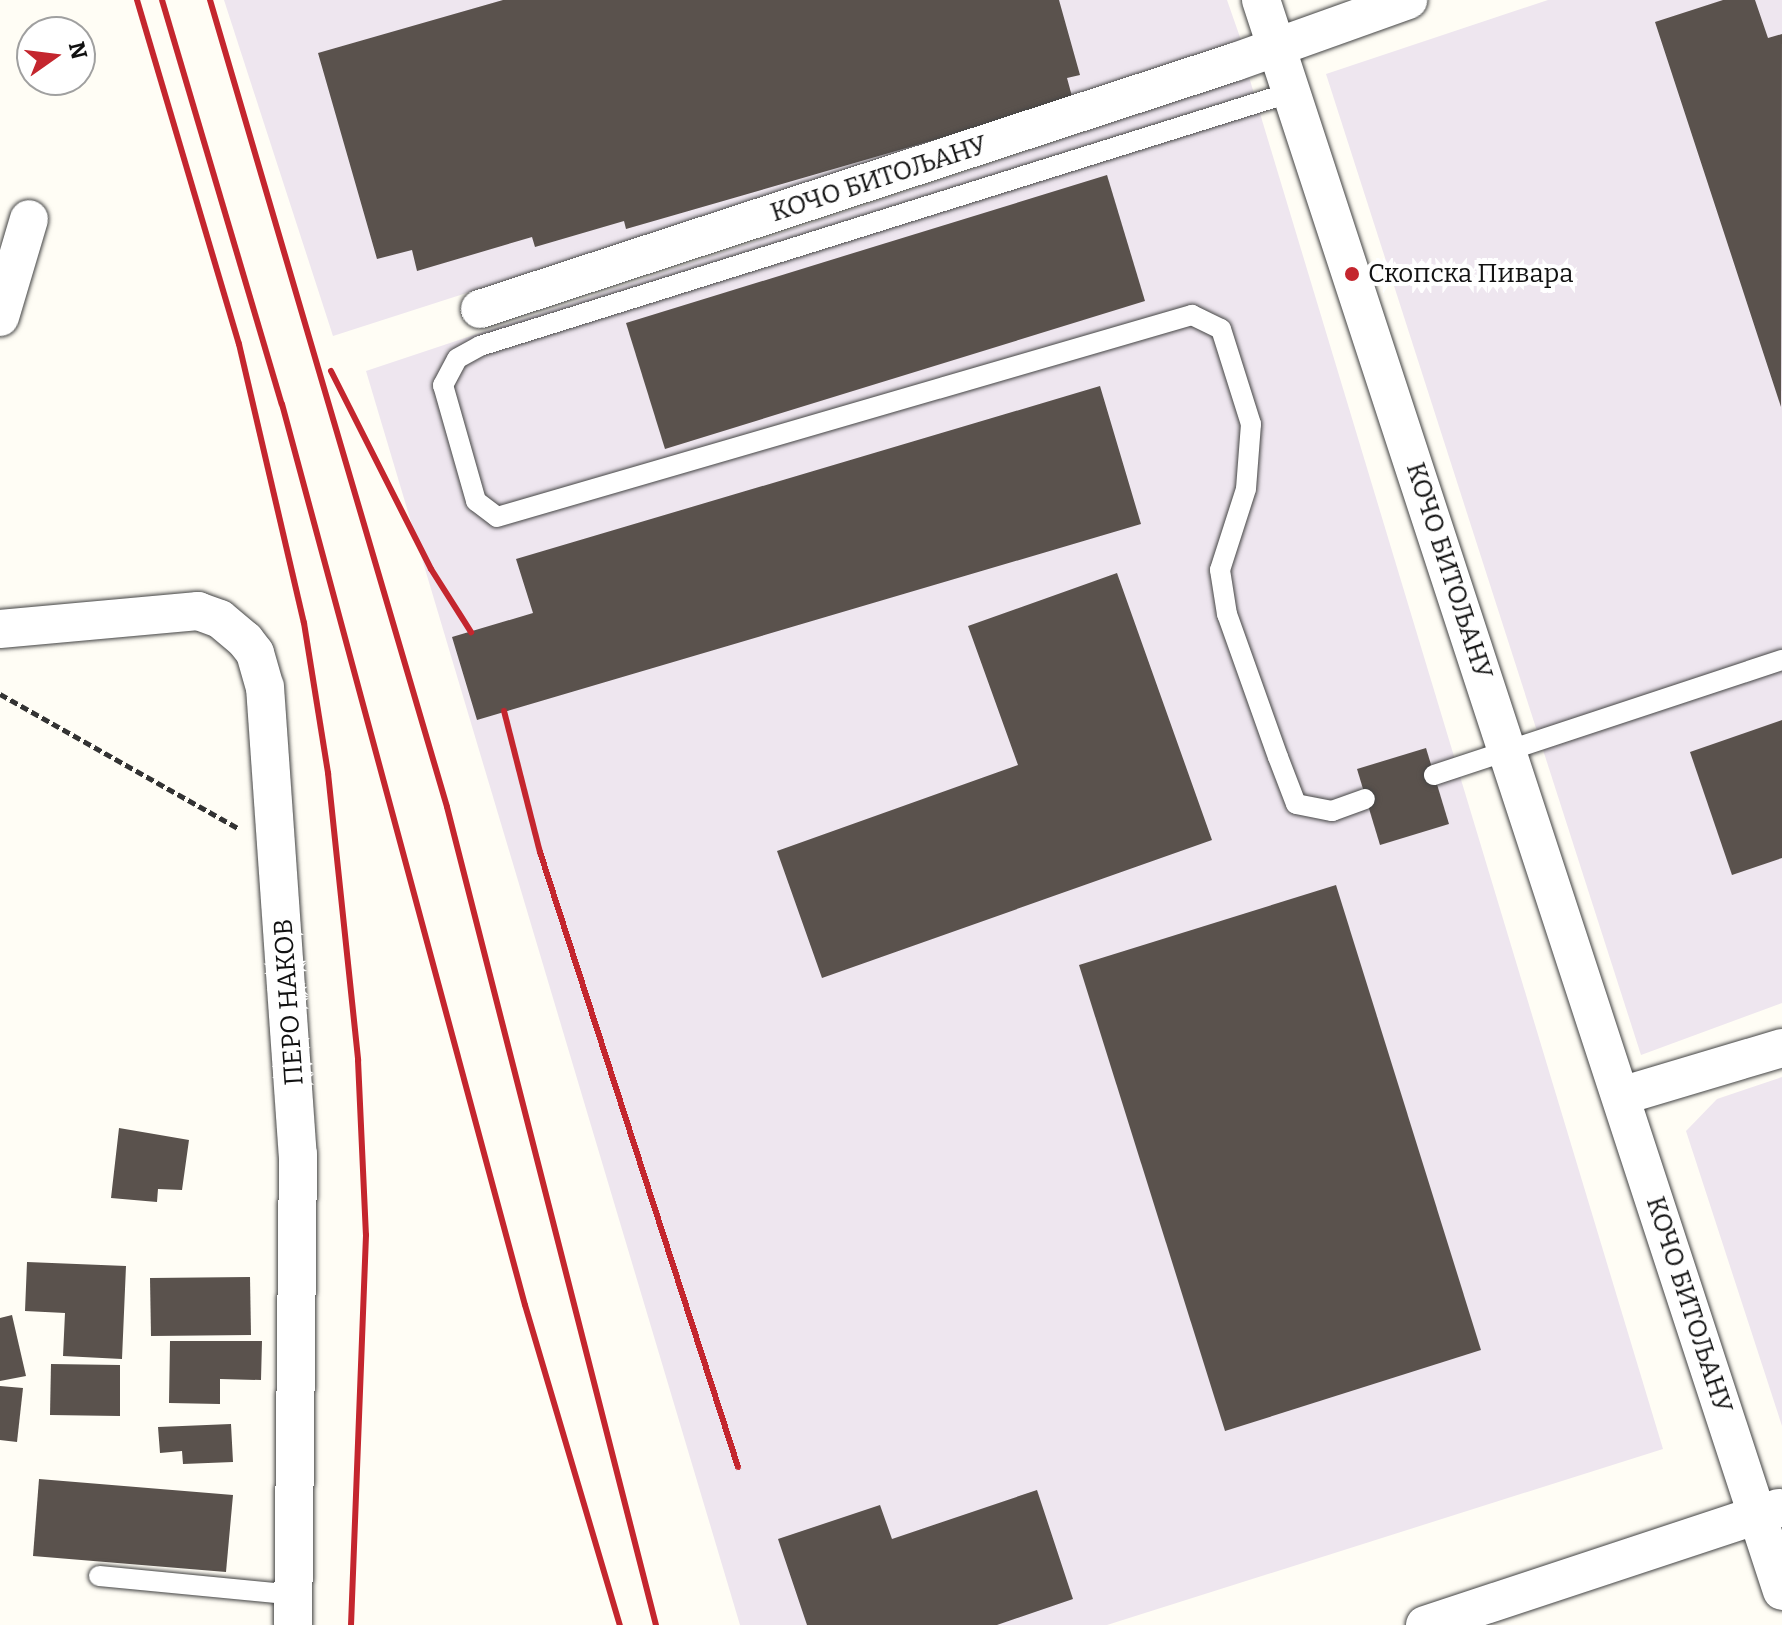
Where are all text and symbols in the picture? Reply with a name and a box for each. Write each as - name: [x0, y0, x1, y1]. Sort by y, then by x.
- north arrow: [16, 16, 96, 96]
- text: N: [63, 39, 93, 62]
- street label: КОЧО БИТОЉАНУ: [767, 129, 991, 229]
- place label: Скопска Пивара: [1368, 258, 1573, 290]
- marker: Скопска Пивара: [1343, 265, 1361, 283]
- street label: КОЧО БИТОЉАНУ: [1399, 459, 1499, 683]
- street label: ПЕРО НАКОВ: [268, 918, 310, 1086]
- street label: КОЧО БИТОЉАНУ: [1639, 1193, 1739, 1417]

